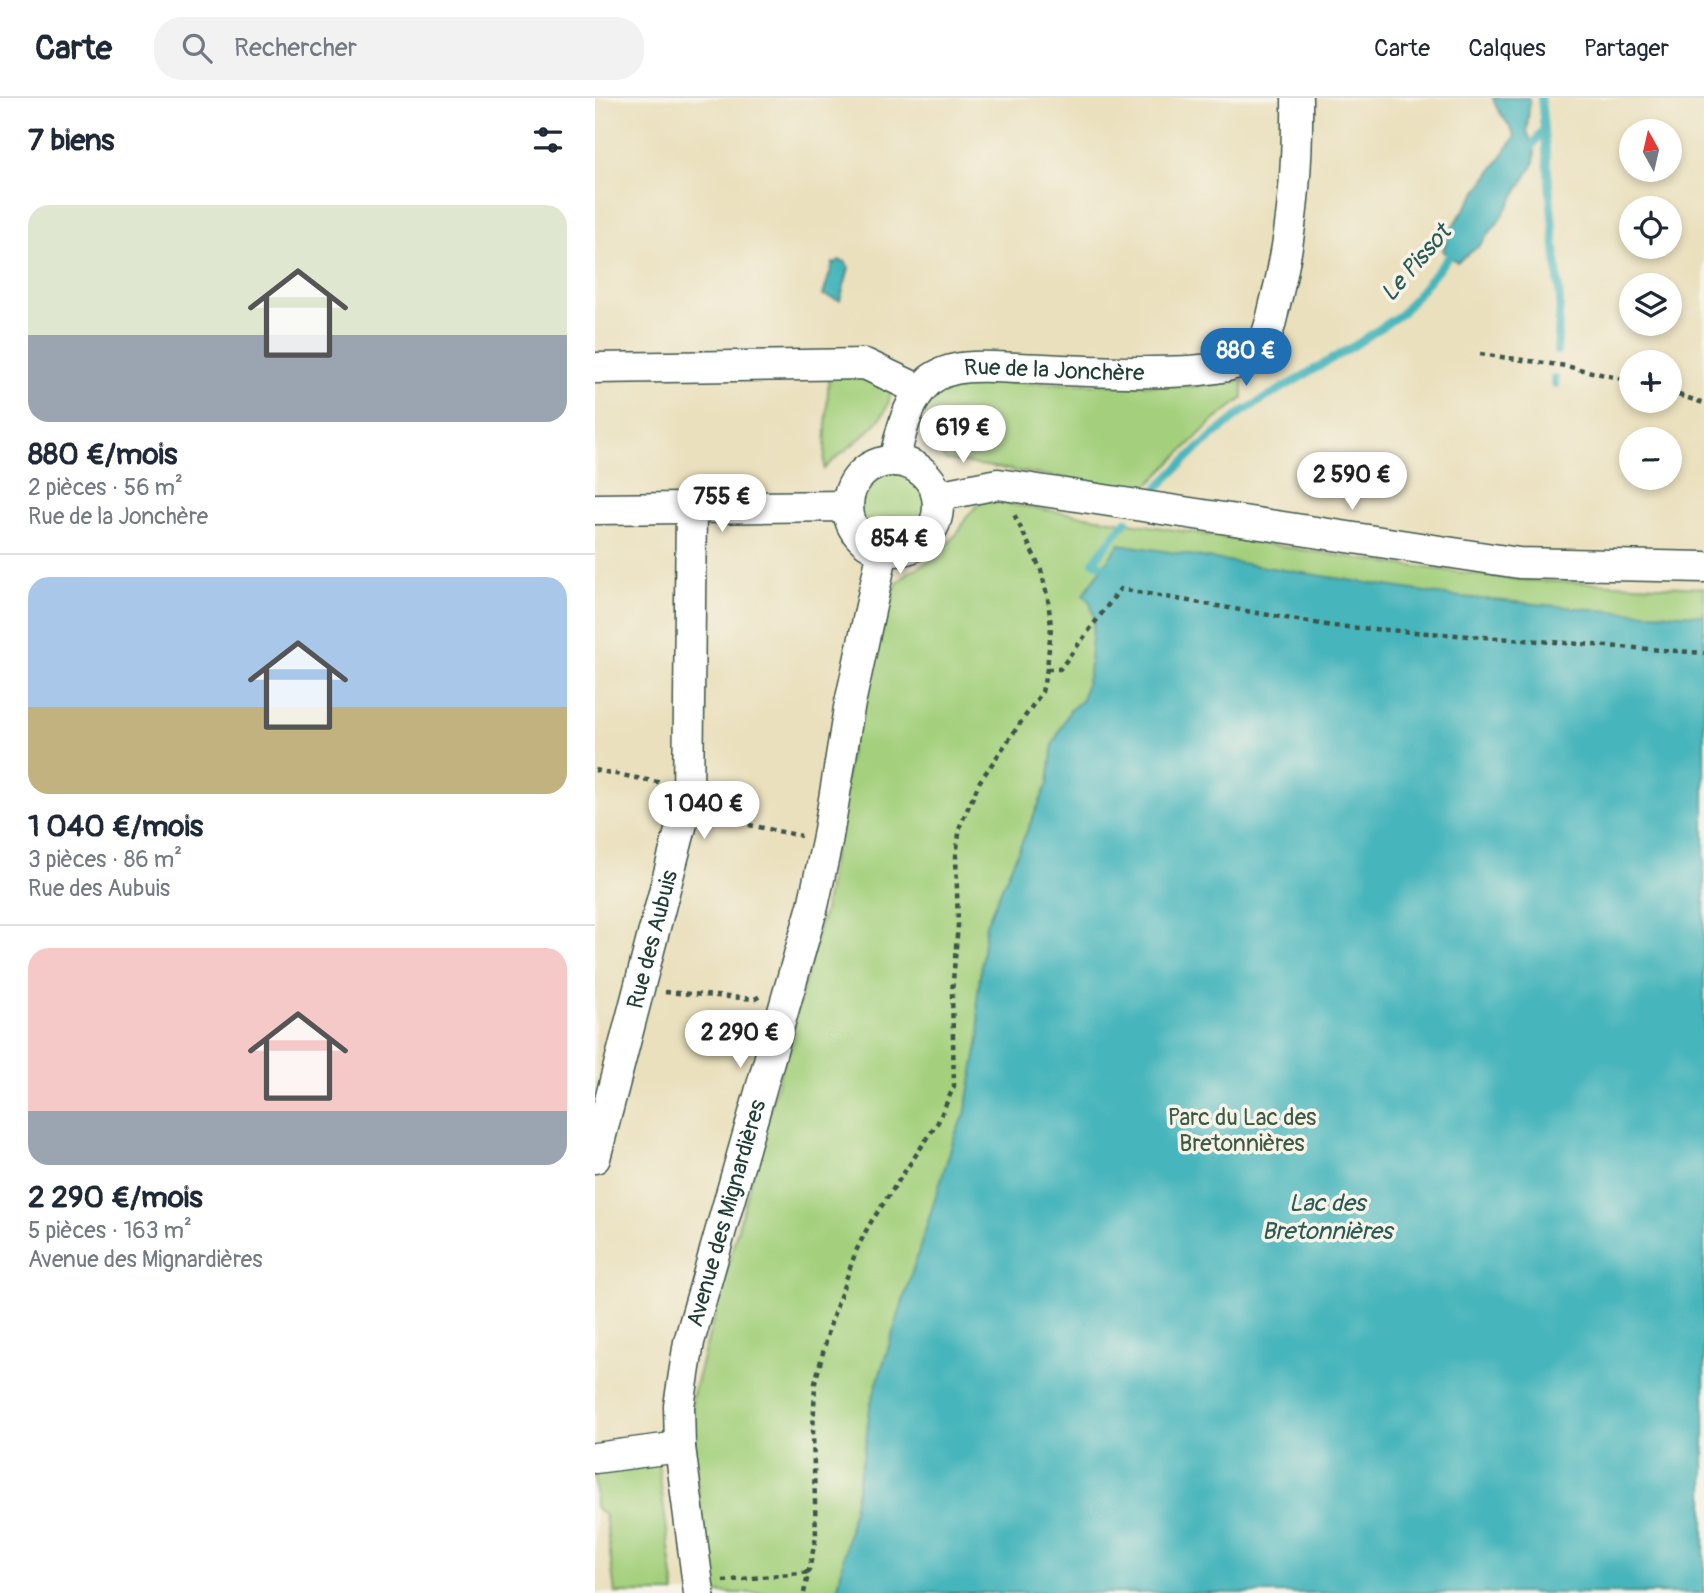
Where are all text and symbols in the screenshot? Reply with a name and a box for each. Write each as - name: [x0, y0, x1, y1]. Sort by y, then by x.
- search box: [154, 17, 644, 80]
- text: Carte: [35, 28, 112, 69]
- icon: search: [178, 29, 216, 67]
- text: Rechercher: [234, 32, 357, 64]
- text: Carte: [1374, 34, 1430, 63]
- text: Calques: [1468, 34, 1546, 63]
- text: Partager: [1584, 34, 1669, 63]
- north arrow: [1619, 119, 1682, 182]
- map controls: [1619, 119, 1682, 490]
- icon: filters: [529, 121, 567, 159]
- text: 7 biens: [28, 122, 114, 159]
- button: locate: [1619, 196, 1682, 259]
- water label: Le Pissot: [1375, 217, 1459, 307]
- icon: home: [235, 250, 361, 376]
- button: layers: [1619, 273, 1682, 336]
- pin: 880 €: [1197, 328, 1295, 388]
- text: 880 €: [1216, 336, 1276, 365]
- button: +: [1619, 350, 1682, 413]
- street label: Rue de la Jonchère: [963, 352, 1145, 387]
- pin: 619 €: [914, 406, 1012, 465]
- text: 619 €: [936, 413, 990, 442]
- button: −: [1619, 427, 1682, 490]
- text: 880 €/mois: [28, 436, 177, 473]
- pin: 2 590 €: [1287, 452, 1417, 512]
- text: 2 590 €: [1313, 460, 1391, 489]
- text: 2 pièces · 56 m²: [28, 473, 183, 502]
- pin: 755 €: [673, 474, 771, 534]
- text: 755 €: [693, 482, 751, 511]
- text: Rue de la Jonchère: [28, 502, 208, 531]
- pin: 854 €: [851, 517, 949, 576]
- text: 854 €: [871, 524, 929, 553]
- icon: home: [235, 622, 361, 748]
- pin: 1 040 €: [639, 782, 769, 841]
- text: 1 040 €: [665, 789, 743, 818]
- text: 1 040 €/mois: [28, 808, 203, 845]
- text: 3 pièces · 86 m²: [28, 845, 182, 874]
- street label: Rue des Aubuis: [620, 867, 684, 1012]
- text: Rue des Aubuis: [28, 874, 170, 903]
- icon: home: [235, 993, 361, 1119]
- pin: 2 290 €: [675, 1010, 805, 1070]
- text: 2 290 €: [701, 1018, 779, 1047]
- street label: Avenue des Mignardières: [680, 1096, 772, 1330]
- park label: Parc du Lac des Bretonnières: [1168, 1103, 1316, 1158]
- text: 2 290 €/mois: [28, 1179, 203, 1216]
- water label: Lac des Bretonnières: [1262, 1189, 1395, 1246]
- text: 5 pièces · 163 m²: [28, 1216, 192, 1245]
- text: Avenue des Mignardières: [28, 1245, 263, 1274]

